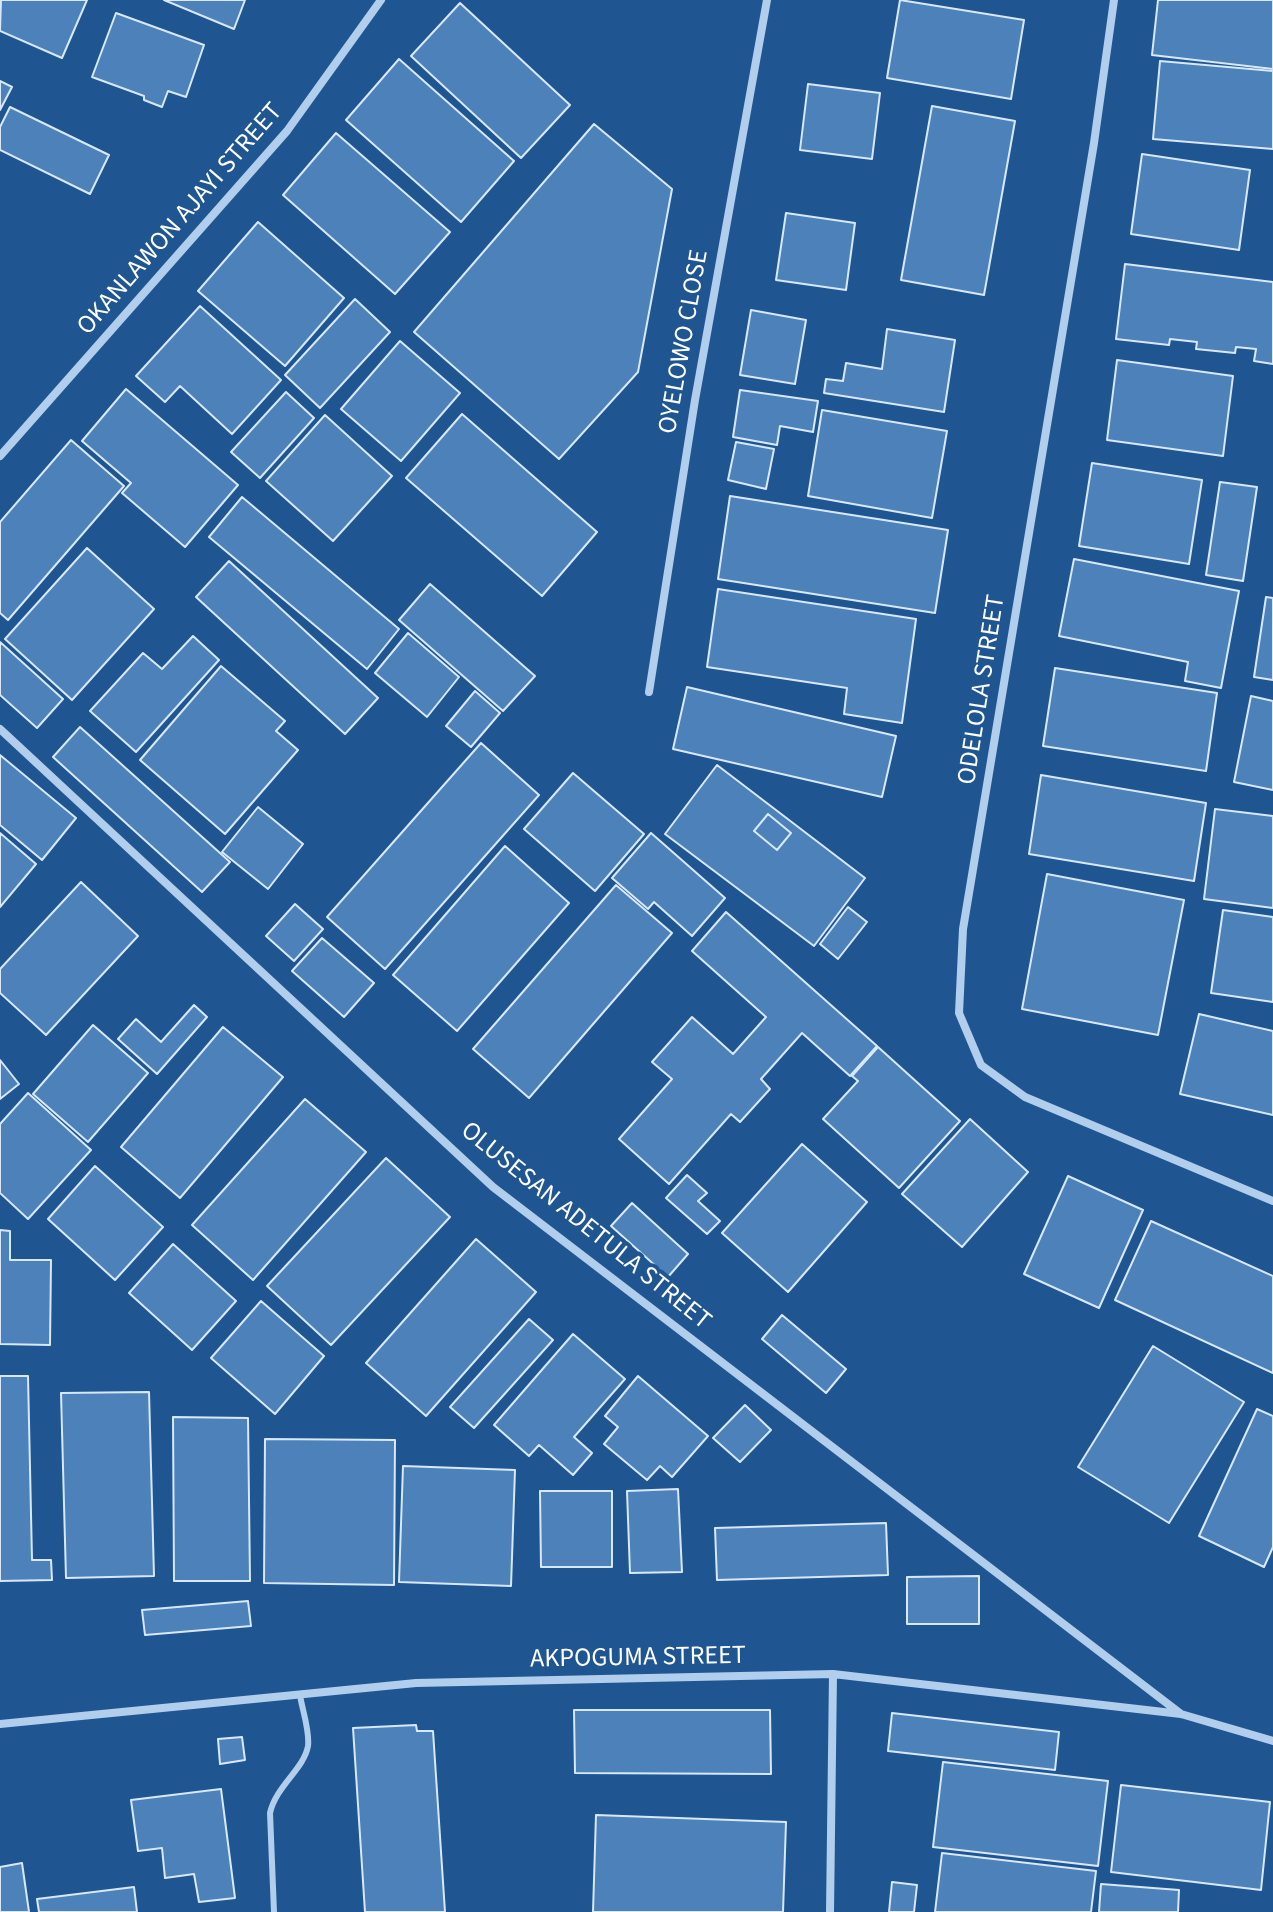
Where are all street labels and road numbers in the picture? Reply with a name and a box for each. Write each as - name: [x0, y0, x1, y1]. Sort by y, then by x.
- street label: OKANLAWON AJAYI STREET: [72, 97, 290, 343]
- street label: OYELOWO CLOSE: [653, 248, 717, 436]
- street label: ODELOLA STREET: [953, 593, 1013, 787]
- street label: OLUSESAN ADETULA STREET: [453, 1116, 717, 1338]
- street label: AKPOGUMA STREET: [530, 1642, 746, 1676]

